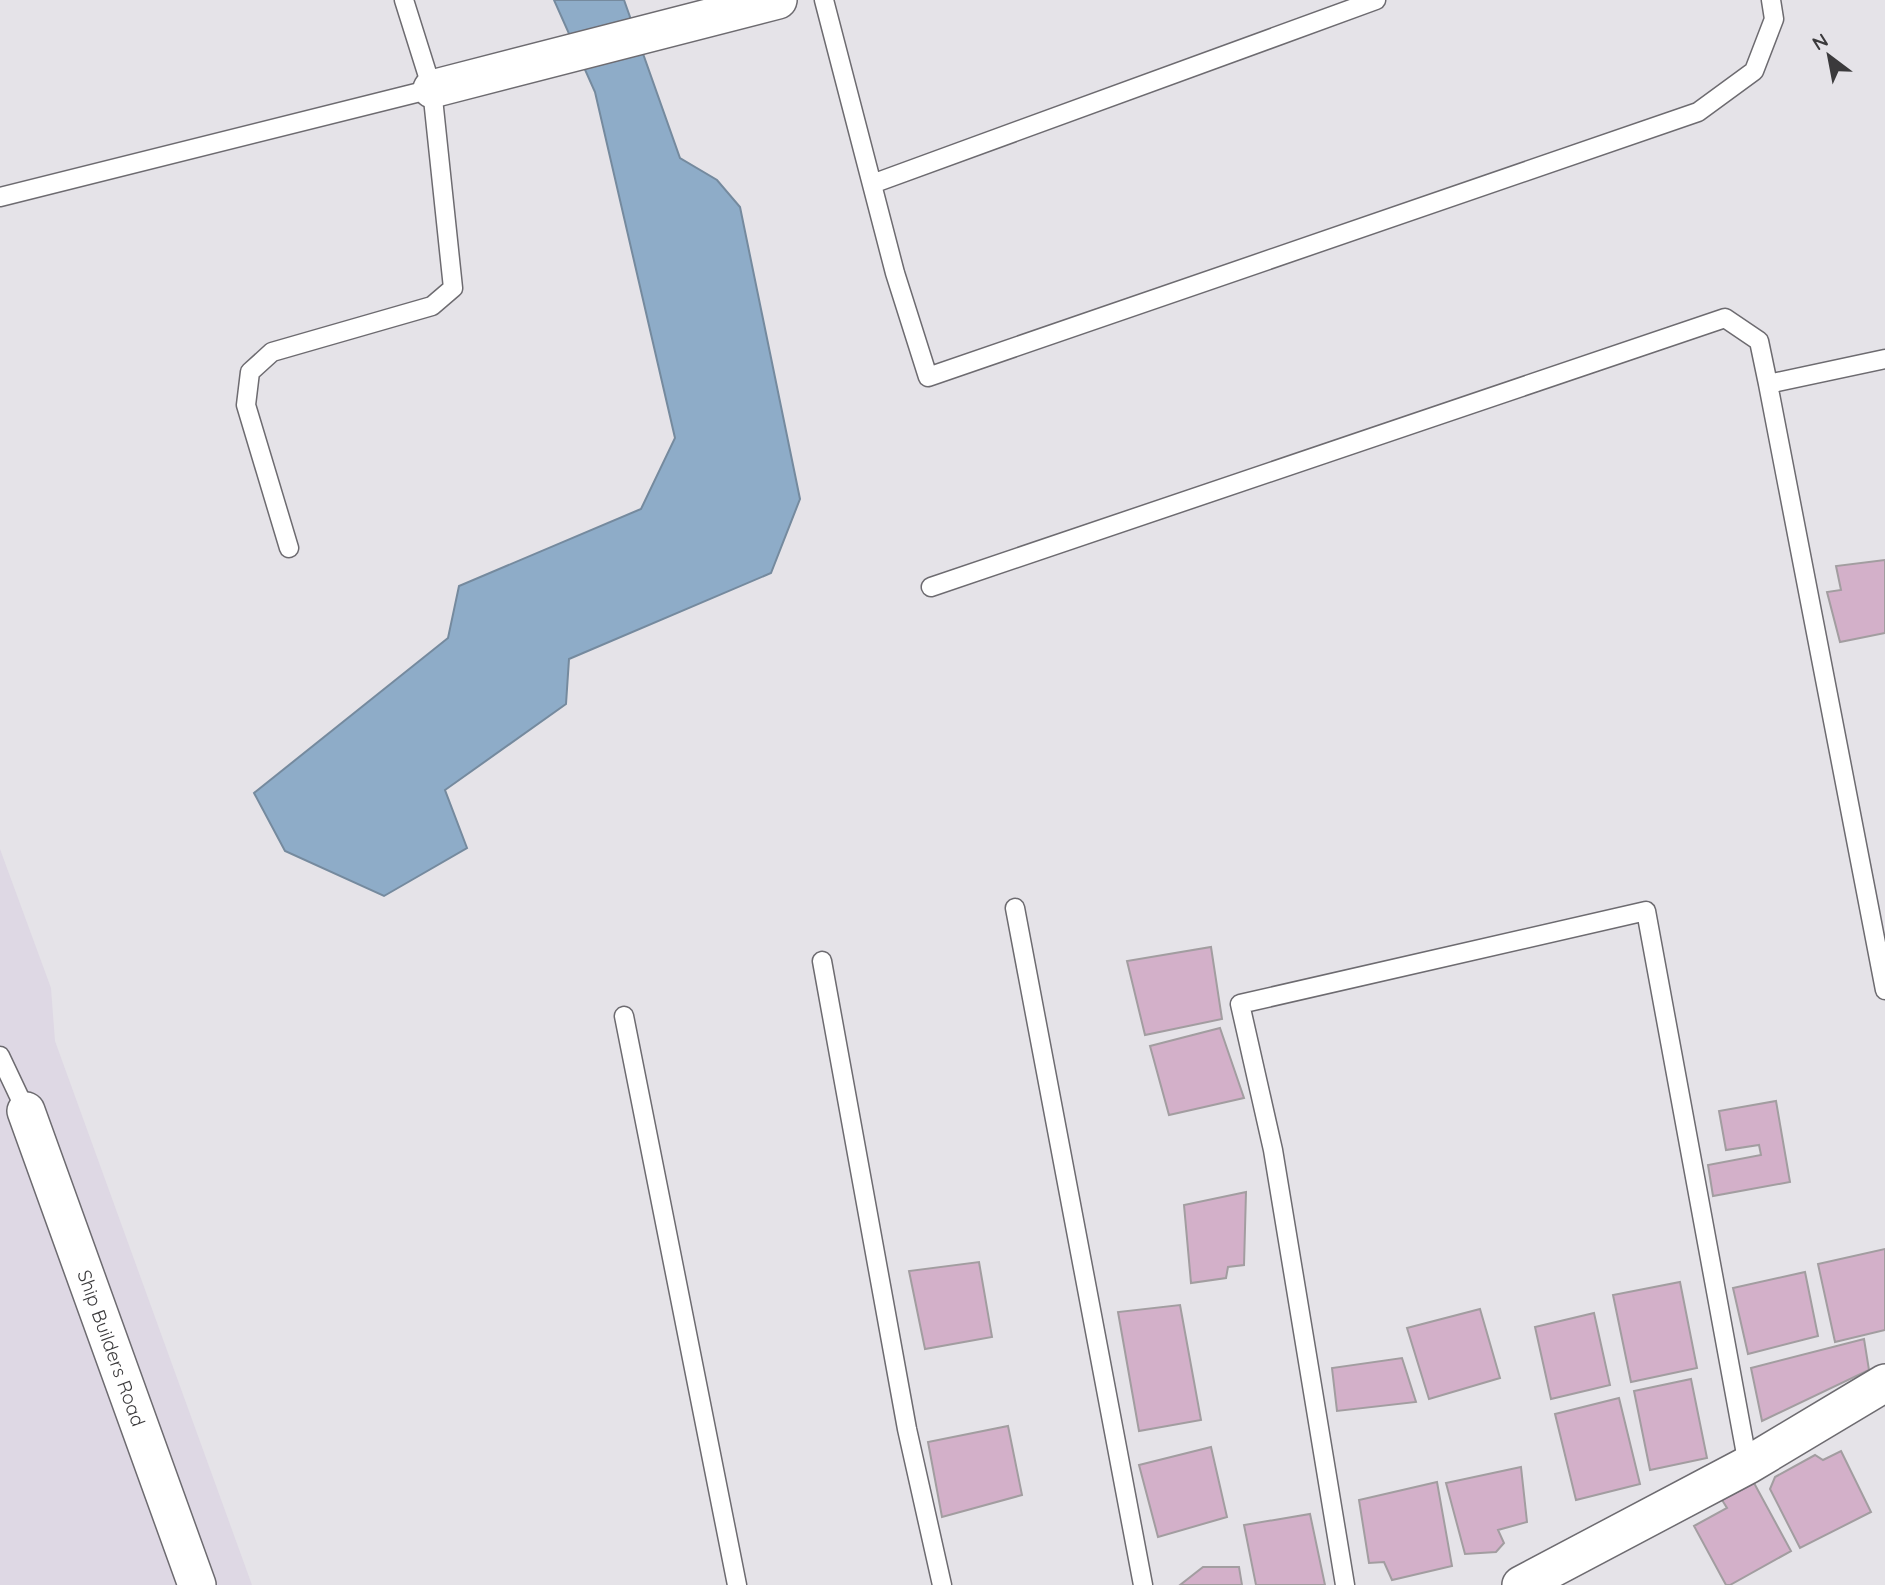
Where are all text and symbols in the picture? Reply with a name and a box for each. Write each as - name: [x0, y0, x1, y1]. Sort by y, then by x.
- north arrow: [1794, 21, 1864, 91]
- text: N: [1808, 28, 1832, 55]
- street label: Ship Builders Road: [72, 1267, 151, 1430]

